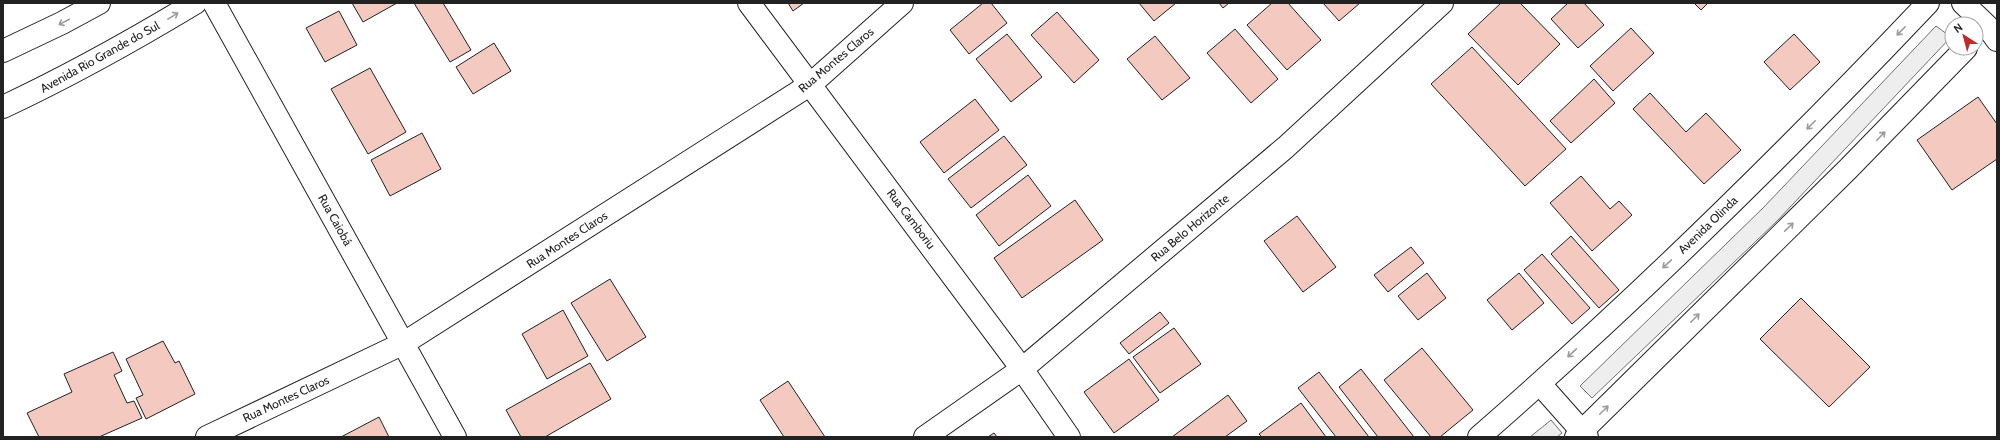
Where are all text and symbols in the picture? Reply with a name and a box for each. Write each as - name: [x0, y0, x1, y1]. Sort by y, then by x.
- one-way arrow: [167, 12, 178, 20]
- north arrow: [1944, 16, 1984, 56]
- street label: Avenida Rio Grande do Sul: [38, 17, 162, 96]
- one-way arrow: [59, 19, 71, 26]
- text: N: [1951, 20, 1965, 36]
- street label: Rua Montes Claros: [795, 24, 876, 95]
- one-way arrow: [1896, 26, 1906, 36]
- one-way arrow: [1806, 120, 1816, 130]
- one-way arrow: [1876, 131, 1886, 141]
- street label: Rua Camboriu: [884, 186, 939, 252]
- street label: Rua Caiobá: [315, 191, 356, 248]
- street label: Rua Belo Horizonte: [1148, 191, 1232, 265]
- street label: Avenida Olinda: [1675, 192, 1741, 257]
- street label: Rua Montes Claros: [523, 208, 610, 271]
- one-way arrow: [1784, 222, 1794, 232]
- one-way arrow: [1662, 259, 1672, 268]
- one-way arrow: [1691, 313, 1700, 323]
- one-way arrow: [1568, 348, 1578, 357]
- street label: Rua Montes Claros: [240, 372, 331, 425]
- one-way arrow: [1599, 405, 1609, 415]

